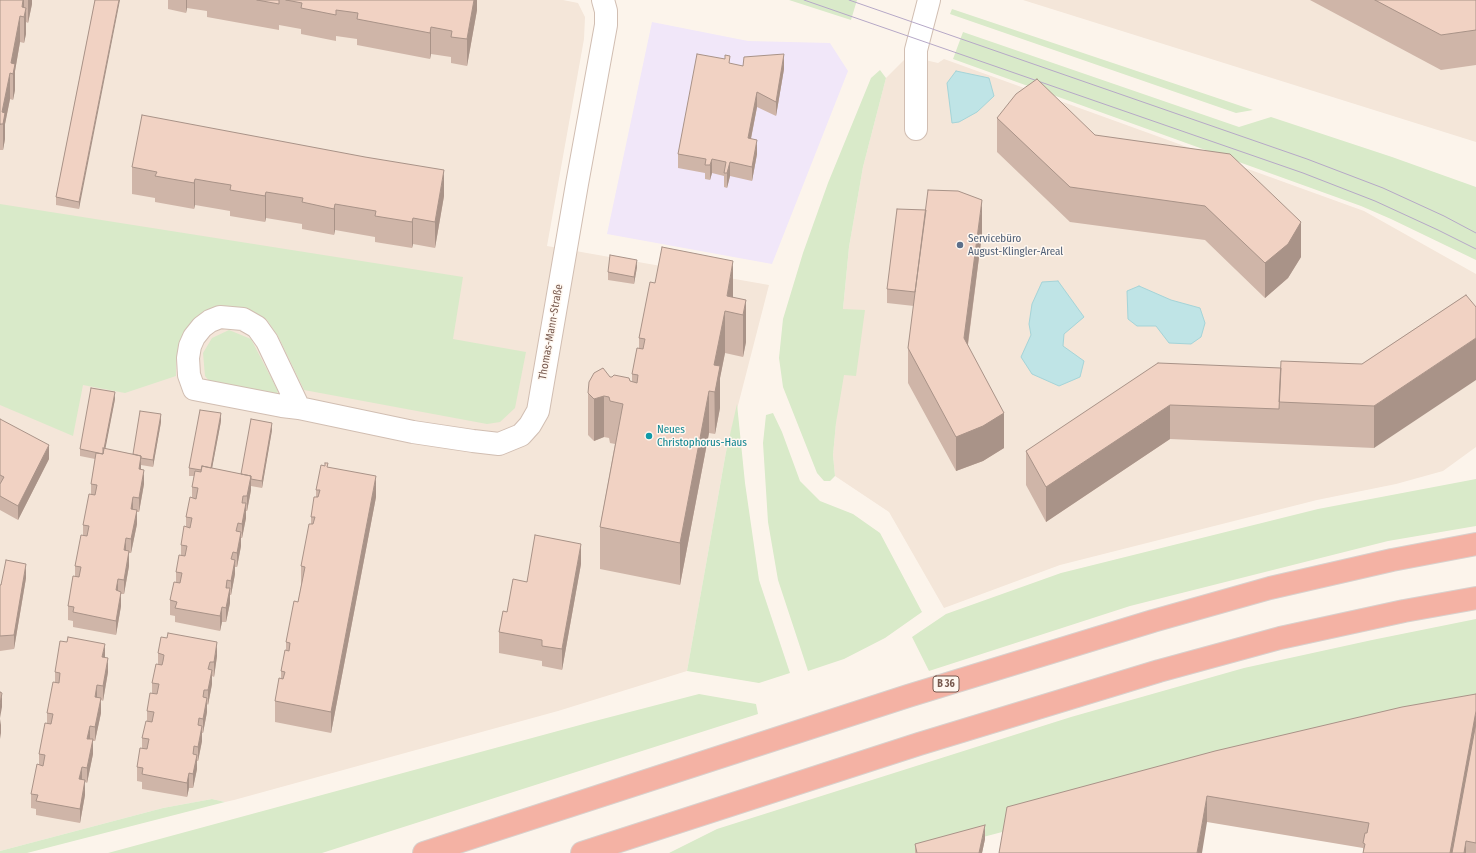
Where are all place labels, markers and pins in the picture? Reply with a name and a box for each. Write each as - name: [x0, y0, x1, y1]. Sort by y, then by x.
- place label: Servicebüro August-Klingler-Areal: [968, 232, 1063, 258]
- marker: Servicebüro August-Klingler-Areal: [955, 240, 965, 250]
- place label: Neues Christophorus-Haus: [657, 423, 747, 449]
- marker: Neues Christophorus-Haus: [644, 431, 654, 441]

